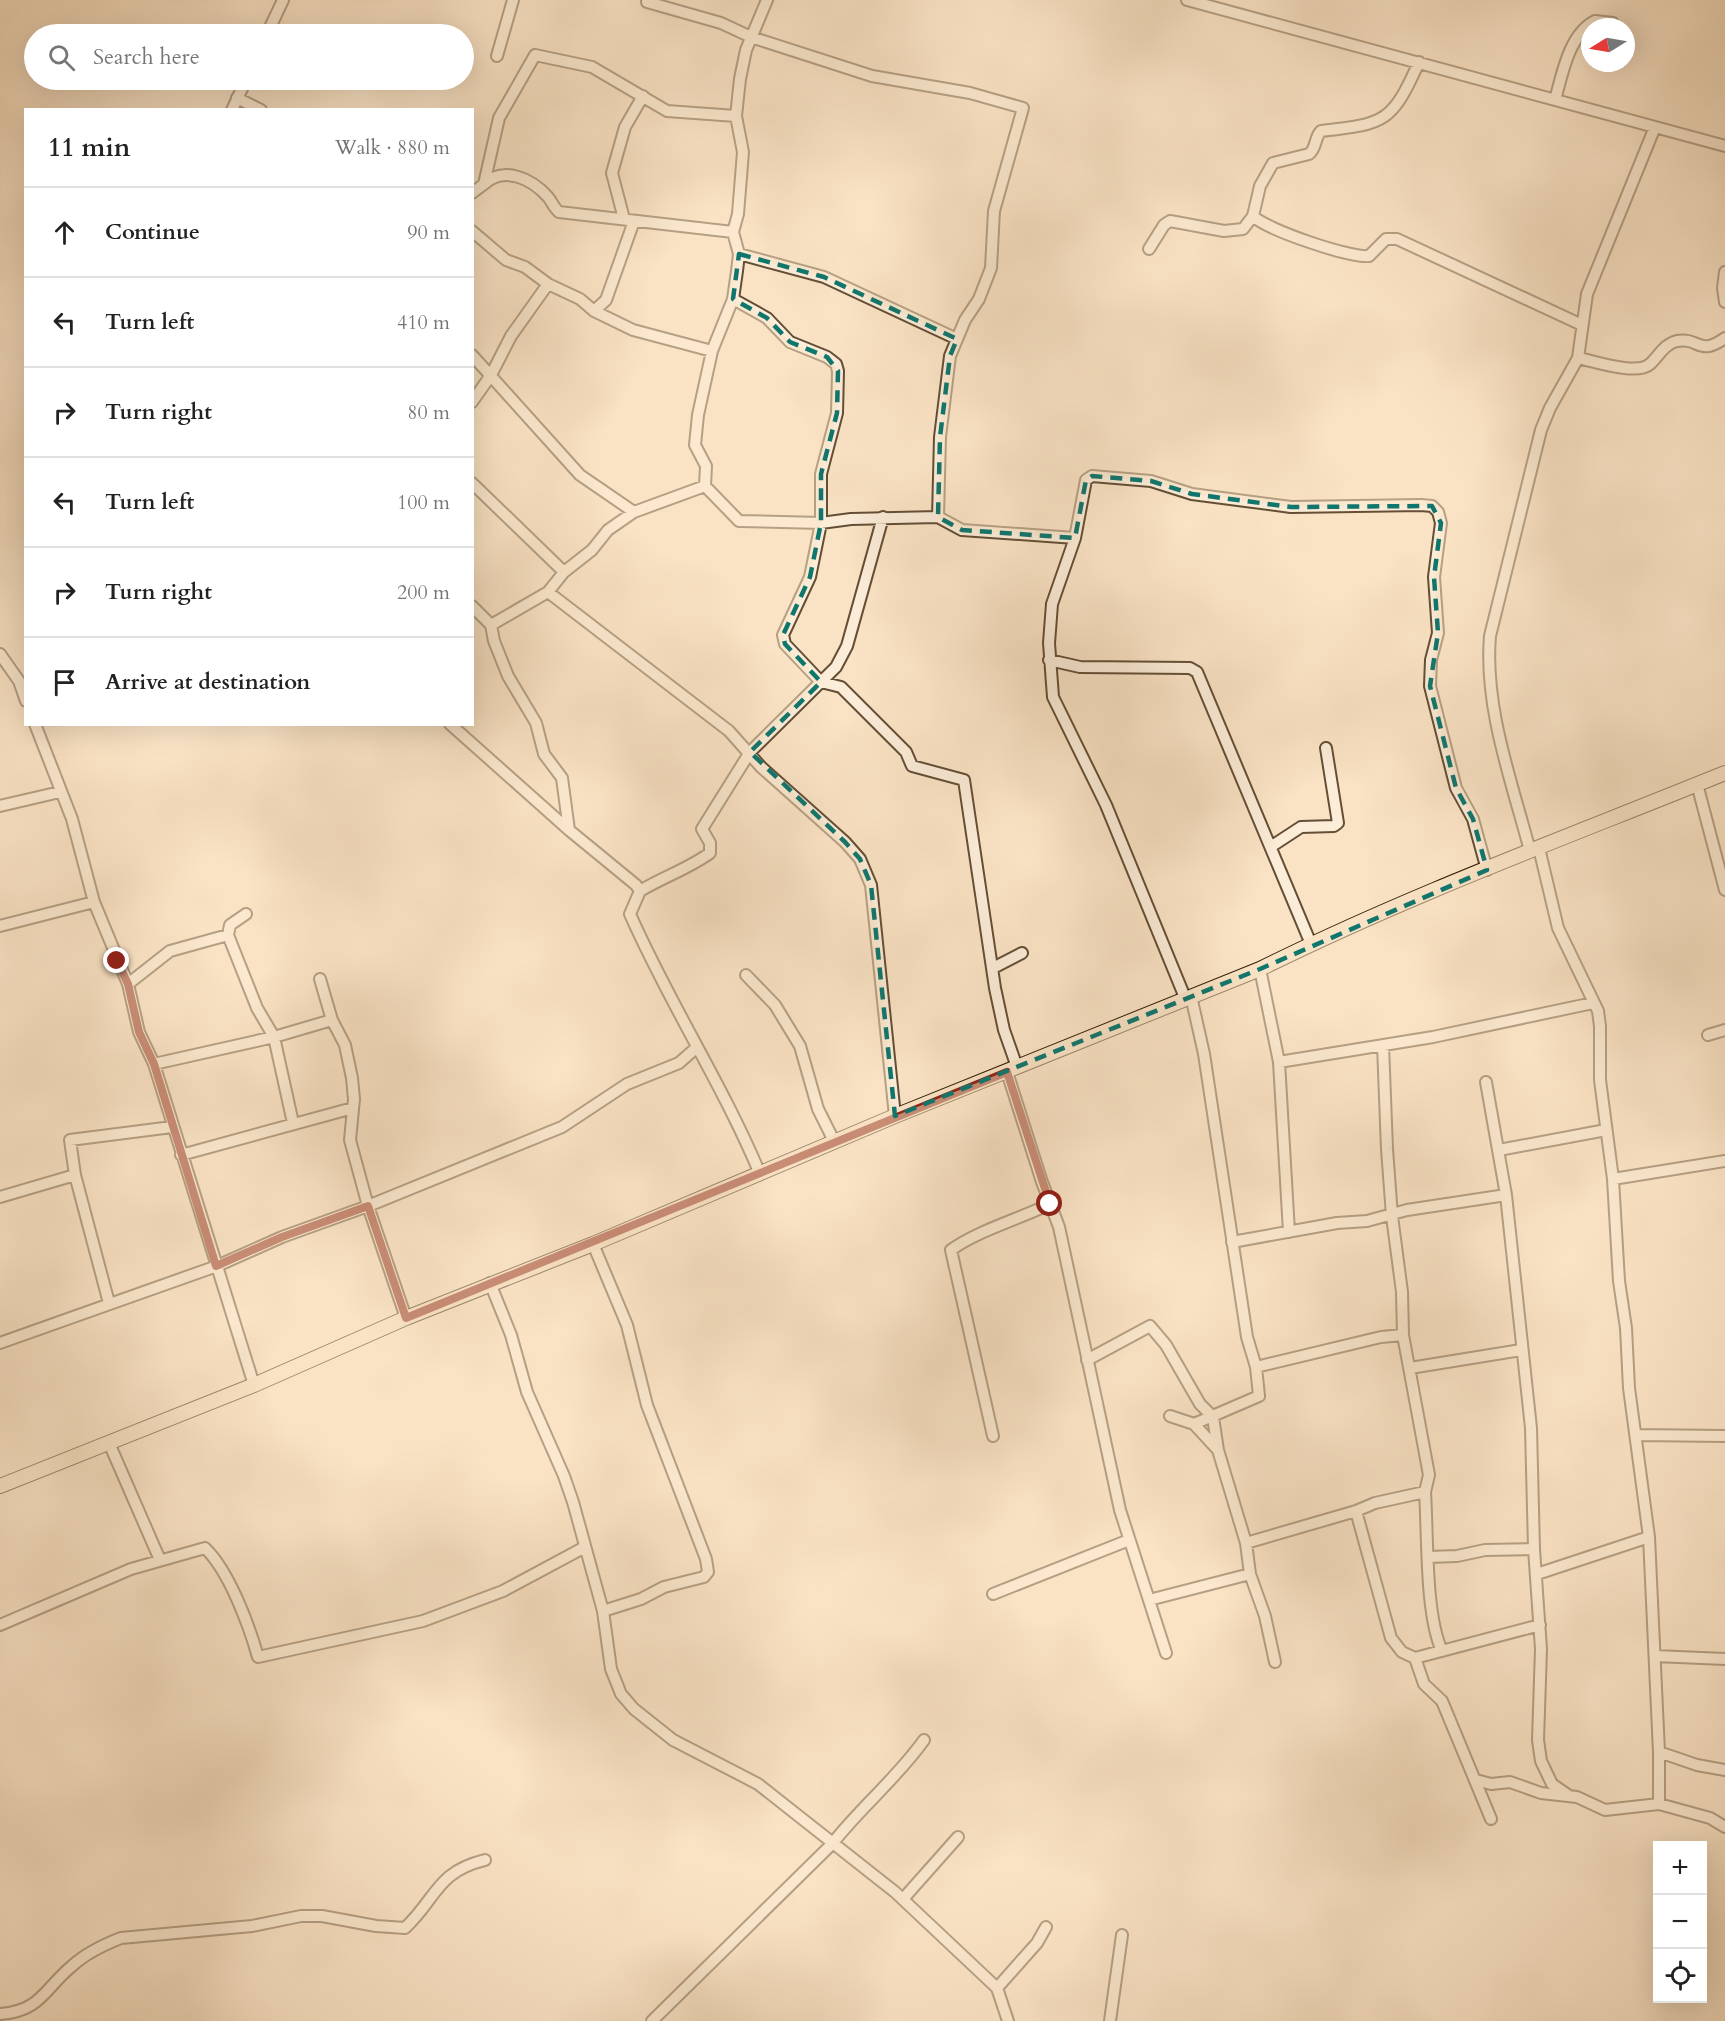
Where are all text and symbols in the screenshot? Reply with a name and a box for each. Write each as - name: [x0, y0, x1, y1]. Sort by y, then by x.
- north arrow: [1581, 18, 1635, 72]
- search box: [24, 24, 474, 90]
- icon: search: [45, 41, 78, 74]
- text: Search here: [93, 42, 200, 72]
- text: 11 min: [48, 130, 131, 165]
- text: Walk · 880 m: [335, 134, 450, 161]
- icon: ahead: [48, 216, 81, 249]
- text: Continue: [105, 217, 200, 247]
- text: 90 m: [407, 219, 450, 246]
- icon: left: [48, 306, 81, 339]
- text: Turn left: [105, 307, 194, 337]
- text: 410 m: [397, 309, 450, 336]
- icon: right: [48, 396, 81, 429]
- text: Turn right: [105, 397, 212, 427]
- text: 80 m: [407, 399, 450, 426]
- icon: left: [48, 486, 81, 519]
- text: Turn left: [105, 487, 194, 517]
- text: 100 m: [397, 489, 450, 516]
- icon: right: [48, 576, 81, 609]
- text: Turn right: [105, 577, 212, 607]
- text: 200 m: [397, 579, 450, 606]
- icon: arrive: [48, 666, 81, 699]
- text: Arrive at destination: [105, 667, 310, 697]
- route end: [103, 947, 129, 973]
- route start: [1036, 1190, 1062, 1216]
- map controls: [1653, 1841, 1707, 2003]
- button: +: [1653, 1841, 1707, 1895]
- button: −: [1653, 1895, 1707, 1949]
- button: locate: [1653, 1949, 1707, 2003]

